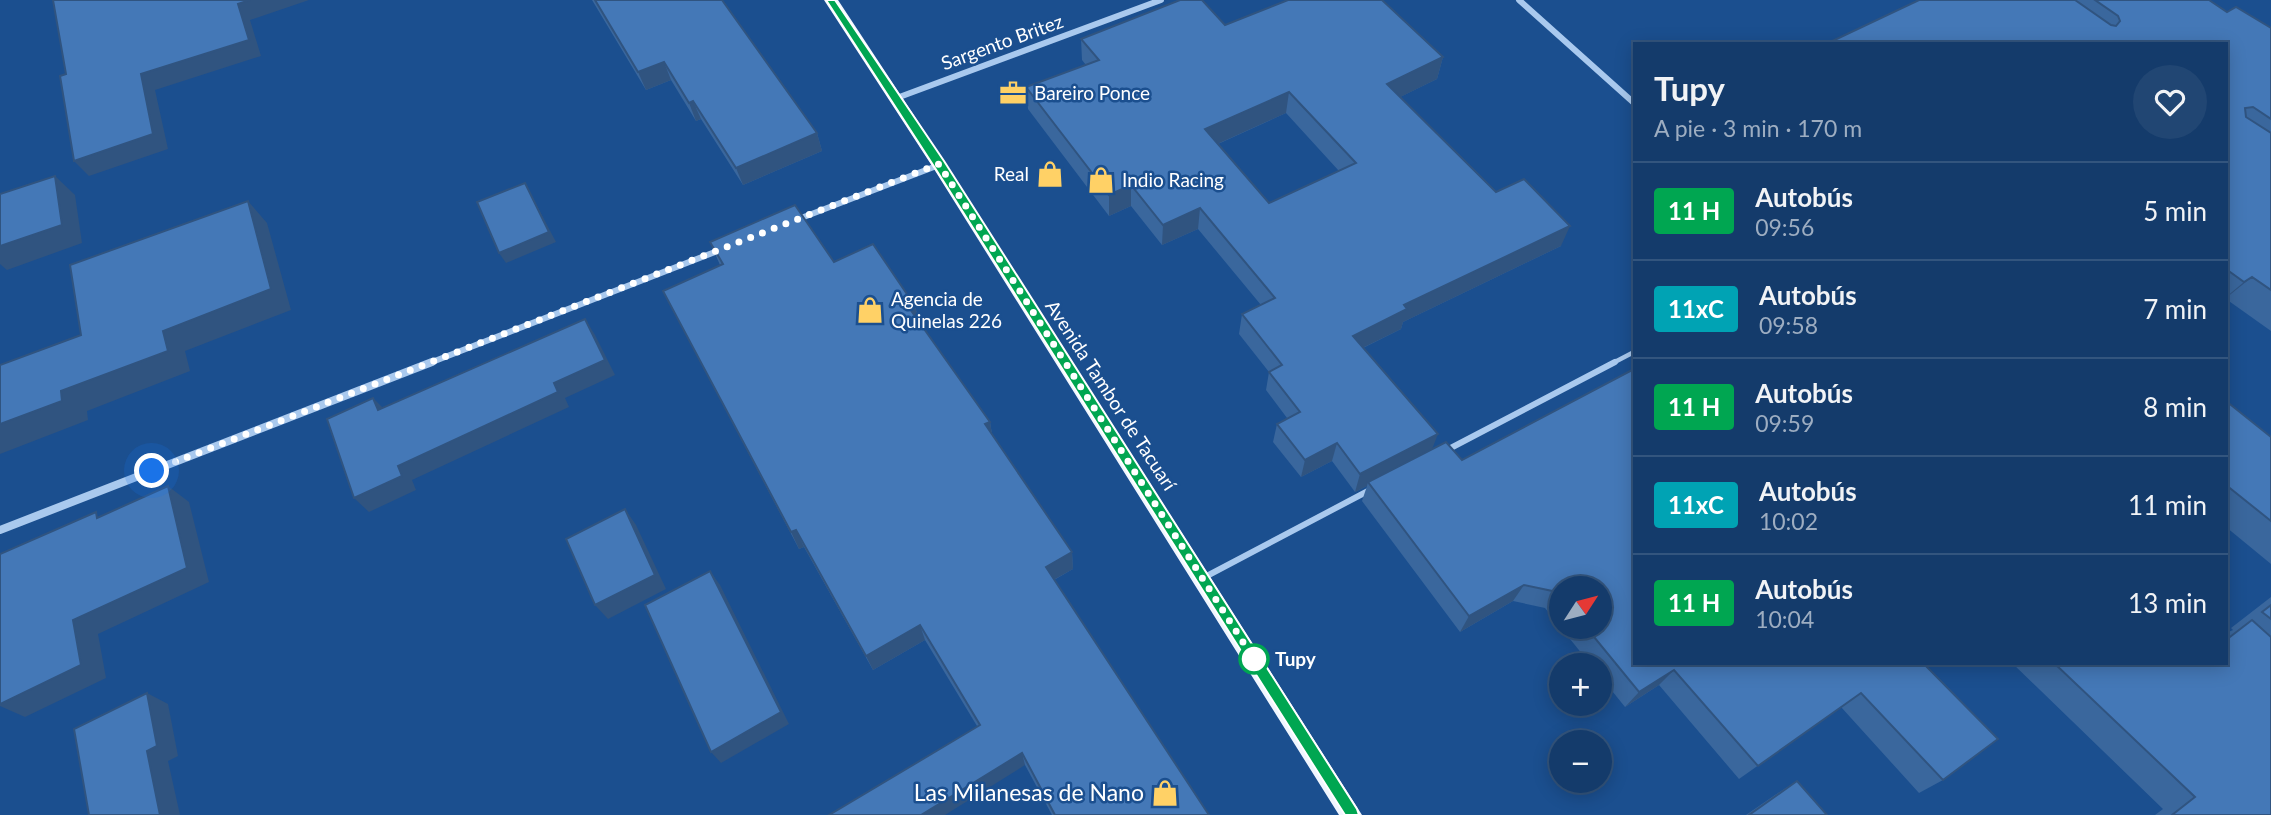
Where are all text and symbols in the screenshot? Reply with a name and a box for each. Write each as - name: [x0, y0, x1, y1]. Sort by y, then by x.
- street label: Sargento Britez: [938, 9, 1066, 74]
- button: heart: [2133, 65, 2207, 139]
- text: Tupy: [1654, 68, 1725, 108]
- office icon: Bareiro Ponce: [998, 78, 1028, 108]
- place label: Bareiro Ponce: [1034, 81, 1150, 104]
- text: A pie · 3 min · 170 m: [1654, 114, 1862, 142]
- shop icon: Real: [1035, 159, 1065, 189]
- place label: Real: [994, 162, 1029, 185]
- shop icon: Indio Racing: [1086, 165, 1116, 195]
- place label: Indio Racing: [1122, 168, 1224, 191]
- text: Autobús: [1755, 181, 1853, 213]
- text: 5 min: [2143, 195, 2207, 227]
- text: 11 H: [1668, 196, 1720, 225]
- text: 09:56: [1755, 213, 1814, 241]
- text: Autobús: [1759, 279, 1857, 311]
- place label: Agencia de Quinelas 226: [891, 287, 1002, 332]
- text: 7 min: [2143, 293, 2207, 325]
- text: 11xC: [1668, 294, 1724, 323]
- shop icon: Agencia de Quinelas 226: [855, 295, 885, 325]
- street label: Avenida Tambor de Tacuarí: [1041, 295, 1182, 495]
- text: 09:58: [1759, 311, 1818, 339]
- text: Autobús: [1755, 377, 1853, 409]
- text: 8 min: [2143, 391, 2207, 423]
- text: 11 H: [1668, 392, 1720, 421]
- text: 09:59: [1755, 409, 1814, 437]
- your location: [134, 453, 169, 488]
- text: Autobús: [1759, 475, 1857, 507]
- text: 11 min: [2128, 489, 2207, 521]
- text: 11xC: [1668, 490, 1724, 519]
- text: 10:02: [1759, 507, 1818, 535]
- text: Autobús: [1755, 573, 1853, 605]
- north arrow: [1549, 576, 1612, 639]
- map controls: [1549, 576, 1612, 793]
- text: 13 min: [2128, 587, 2207, 619]
- text: 11 H: [1668, 588, 1720, 617]
- text: 10:04: [1755, 605, 1814, 633]
- marker: Tupy: [1239, 644, 1269, 674]
- place label: Tupy: [1275, 647, 1317, 670]
- button: +: [1549, 653, 1612, 716]
- button: −: [1549, 730, 1612, 793]
- place label: Las Milanesas de Nano: [914, 778, 1144, 806]
- shop icon: Las Milanesas de Nano: [1150, 778, 1180, 808]

